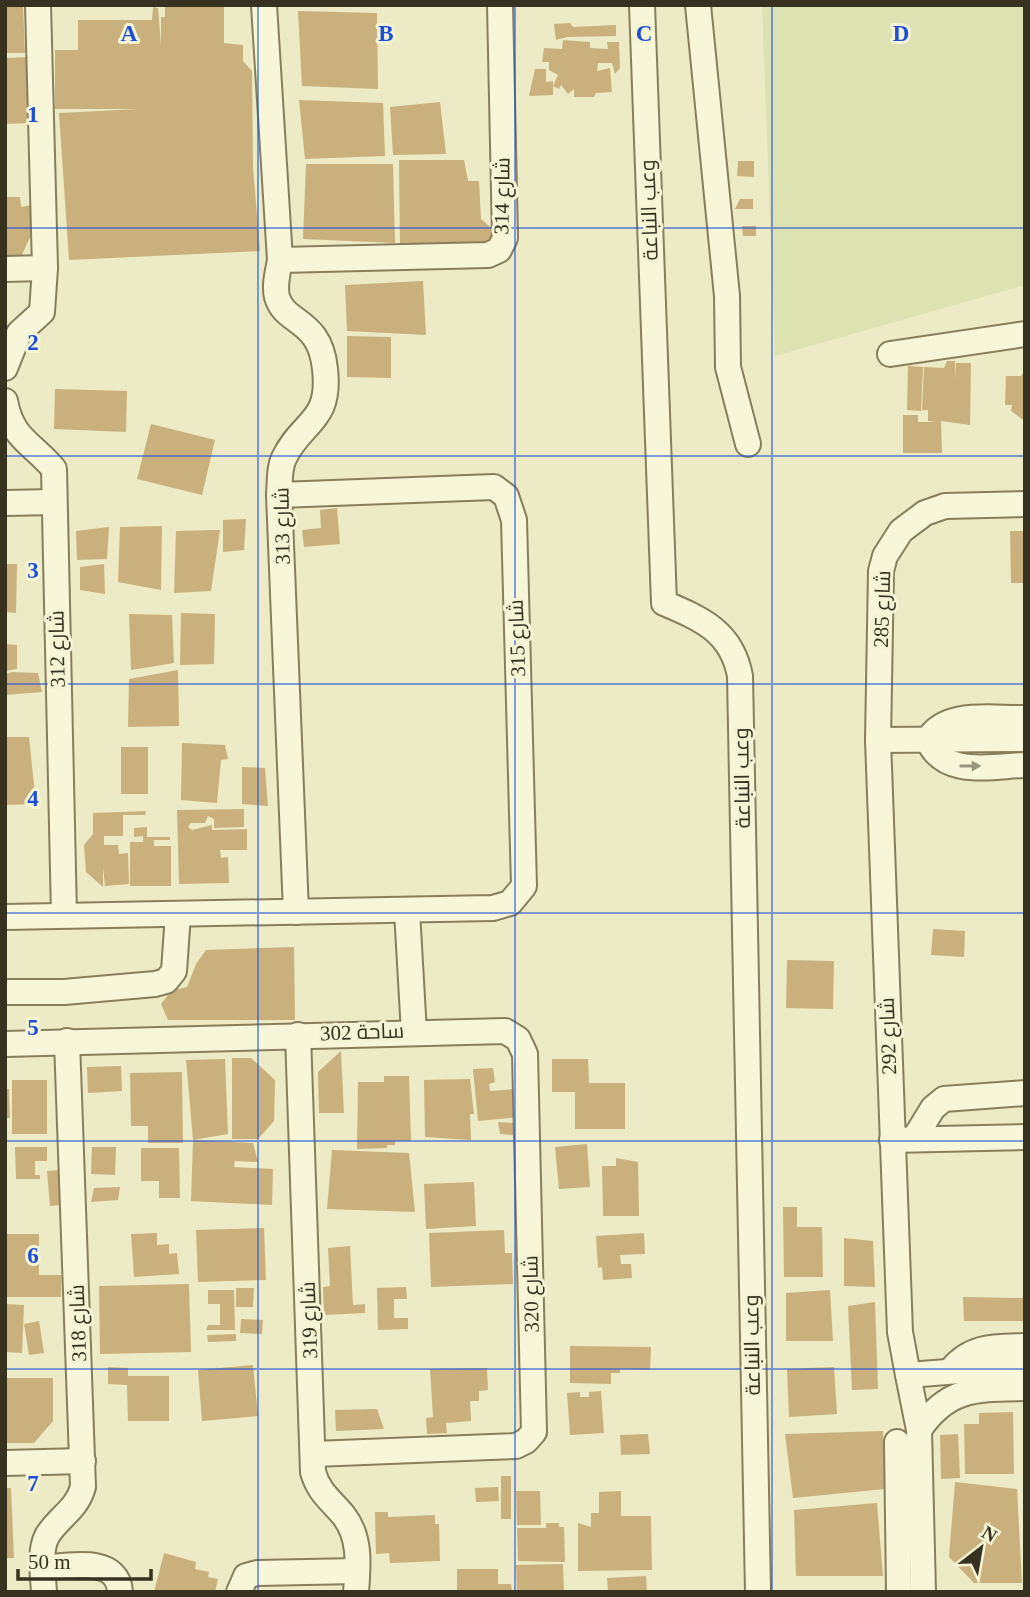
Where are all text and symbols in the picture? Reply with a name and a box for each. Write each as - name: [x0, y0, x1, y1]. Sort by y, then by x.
- text: A: [121, 21, 138, 46]
- text: B: [378, 21, 394, 46]
- text: C: [636, 21, 652, 46]
- text: D: [893, 21, 909, 46]
- text: 1: [27, 102, 39, 127]
- street label: شارع 314: [489, 157, 517, 235]
- street label: وعب النباعة: [635, 159, 663, 261]
- text: 2: [27, 330, 39, 355]
- street label: شارع 313: [269, 487, 297, 565]
- text: 3: [27, 558, 39, 583]
- street label: شارع 285: [869, 570, 897, 648]
- street label: شارع 315: [504, 599, 532, 677]
- street label: شارع 312: [44, 610, 72, 688]
- street label: وعب النباعة: [729, 727, 755, 829]
- one-way arrow: [960, 760, 982, 772]
- text: 4: [27, 786, 39, 811]
- street label: شارع 292: [875, 997, 903, 1075]
- text: 5: [27, 1015, 39, 1040]
- street label: ساحة 302: [320, 1019, 404, 1045]
- text: 6: [27, 1243, 39, 1268]
- street label: شارع 320: [518, 1255, 546, 1333]
- street label: شارع 319: [296, 1281, 324, 1359]
- street label: شارع 318: [65, 1284, 93, 1362]
- street label: وعب النباعة: [739, 1294, 765, 1396]
- text: 7: [27, 1471, 39, 1496]
- north arrow: [946, 1513, 1016, 1583]
- text: N: [978, 1521, 1001, 1547]
- scale bar: [18, 1538, 150, 1582]
- text: 50 m: [28, 1550, 71, 1574]

